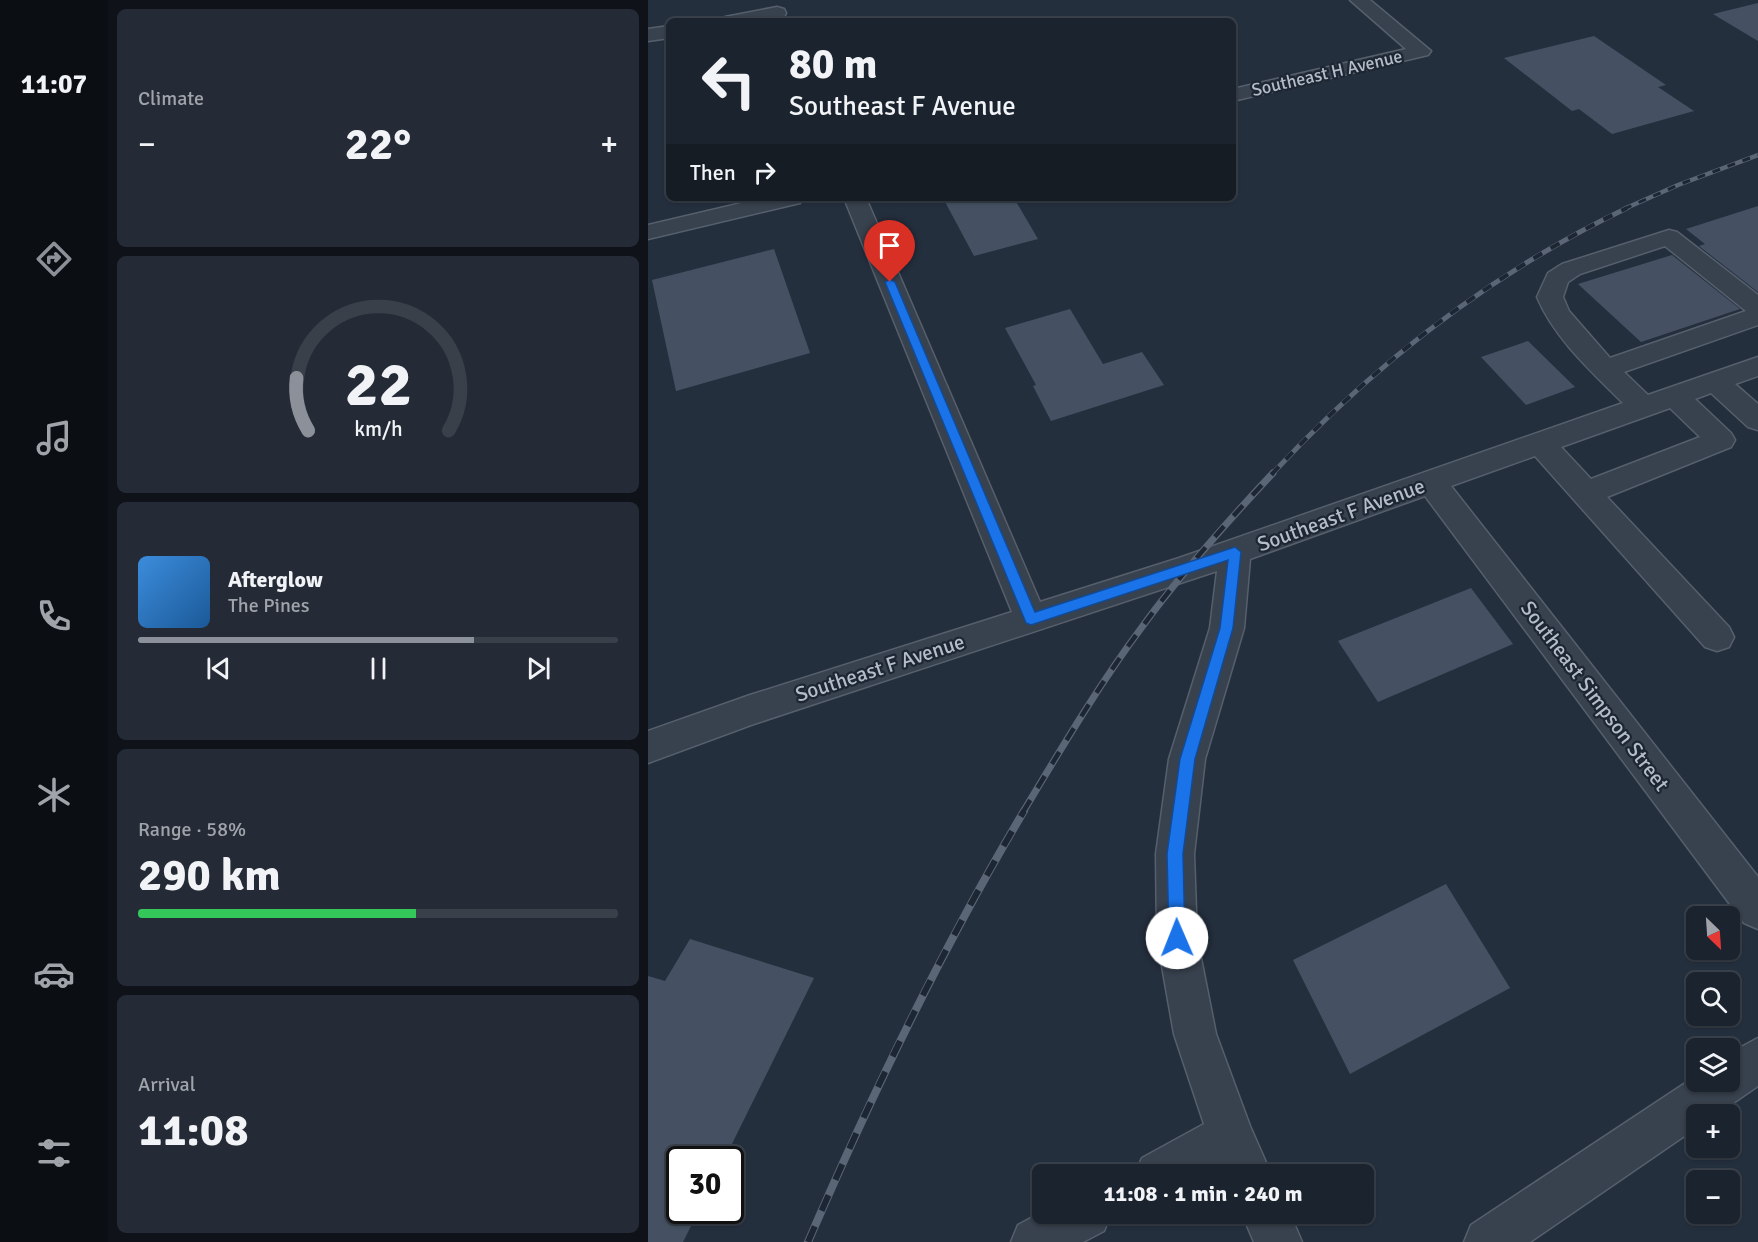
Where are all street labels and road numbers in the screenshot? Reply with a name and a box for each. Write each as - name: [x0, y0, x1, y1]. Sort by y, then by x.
- street label: Southeast H Avenue: [1250, 45, 1404, 101]
- street label: Southeast F Avenue: [1254, 473, 1428, 557]
- street label: Southeast Simpson Street: [1515, 596, 1675, 796]
- street label: Southeast F Avenue: [792, 628, 968, 708]

